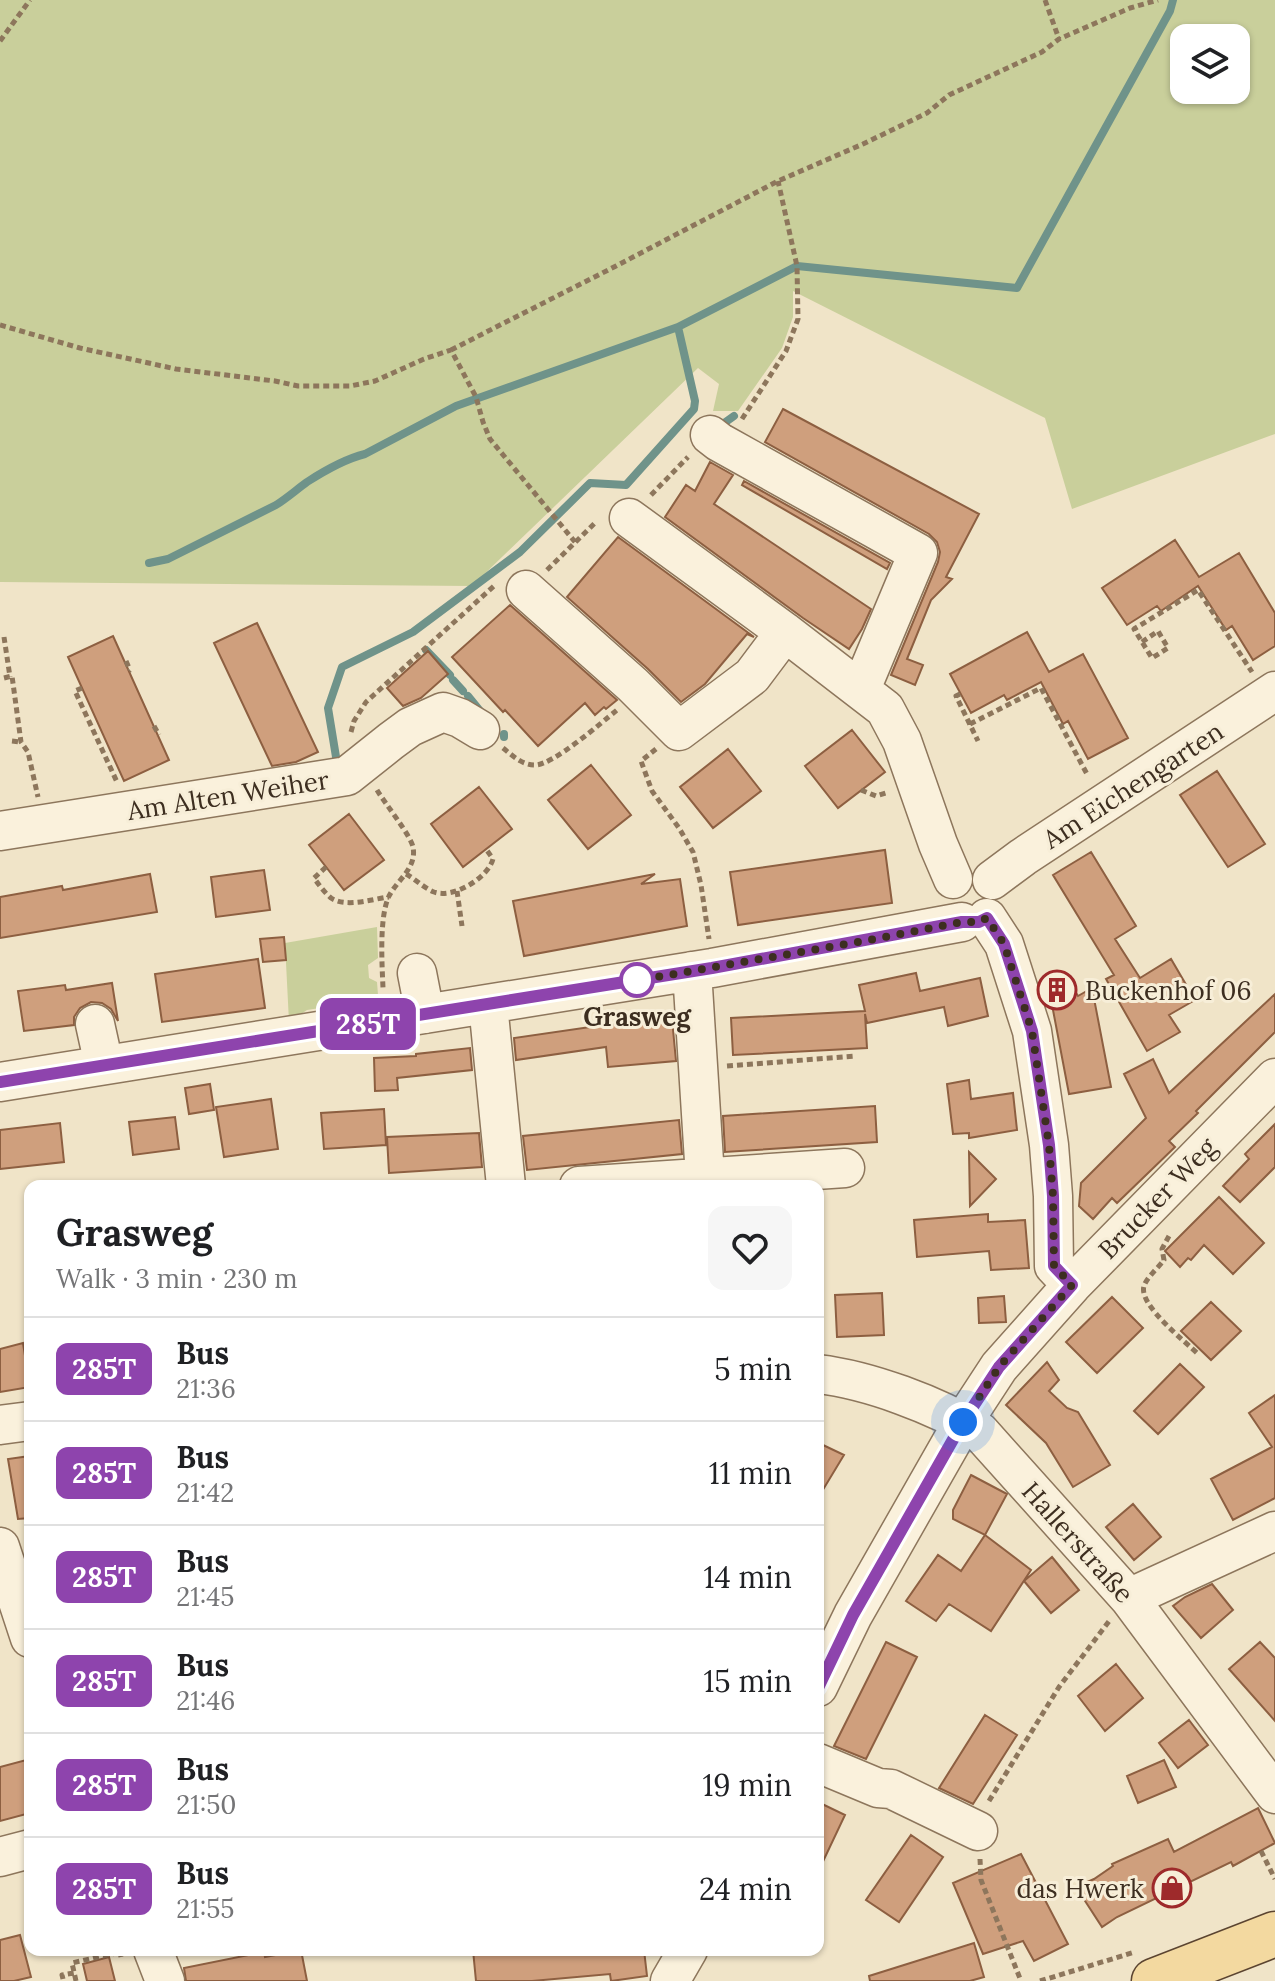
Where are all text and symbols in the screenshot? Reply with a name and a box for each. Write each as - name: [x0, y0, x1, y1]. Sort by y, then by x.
- map controls: [1170, 24, 1250, 104]
- button: layers: [1170, 24, 1250, 104]
- street label: Am Eichengarten: [1036, 714, 1229, 856]
- street label: Am Alten Weiher: [124, 763, 332, 827]
- marker: Grasweg: [620, 963, 654, 997]
- building icon: Buckenhof 06: [1036, 969, 1078, 1011]
- place label: Buckenhof 06: [1085, 974, 1251, 1007]
- line badge: 285T: [312, 998, 424, 1050]
- place label: Grasweg: [583, 1000, 692, 1033]
- text: 285T: [336, 1006, 400, 1042]
- street label: Brucker Weg: [1091, 1130, 1223, 1266]
- button: heart: [708, 1206, 792, 1290]
- text: Grasweg: [56, 1208, 213, 1256]
- text: Walk · 3 min · 230 m: [56, 1262, 298, 1295]
- text: Bus: [176, 1334, 229, 1372]
- text: 5 min: [714, 1350, 792, 1388]
- text: 285T: [72, 1351, 136, 1387]
- text: 21:36: [176, 1372, 236, 1405]
- your location: [943, 1402, 983, 1442]
- text: Bus: [176, 1438, 229, 1476]
- text: 11 min: [709, 1454, 792, 1492]
- text: 285T: [72, 1455, 136, 1491]
- street label: Hallerstraße: [1015, 1475, 1141, 1609]
- text: 21:42: [176, 1476, 234, 1509]
- text: Bus: [176, 1542, 229, 1580]
- text: 14 min: [703, 1558, 792, 1596]
- text: 285T: [72, 1559, 136, 1595]
- text: 21:45: [176, 1580, 234, 1613]
- text: Bus: [176, 1646, 229, 1684]
- text: 15 min: [703, 1662, 792, 1700]
- text: 285T: [72, 1663, 136, 1699]
- text: 21:46: [176, 1684, 235, 1717]
- text: Bus: [176, 1750, 229, 1788]
- text: 19 min: [702, 1766, 792, 1804]
- text: 285T: [72, 1767, 136, 1803]
- text: 21:50: [176, 1788, 237, 1821]
- text: Bus: [176, 1854, 229, 1892]
- shop icon: das Hwerk: [1151, 1867, 1193, 1909]
- text: 24 min: [699, 1870, 792, 1908]
- text: 285T: [72, 1871, 136, 1907]
- place label: das Hwerk: [1017, 1872, 1144, 1905]
- text: 21:55: [176, 1892, 235, 1925]

